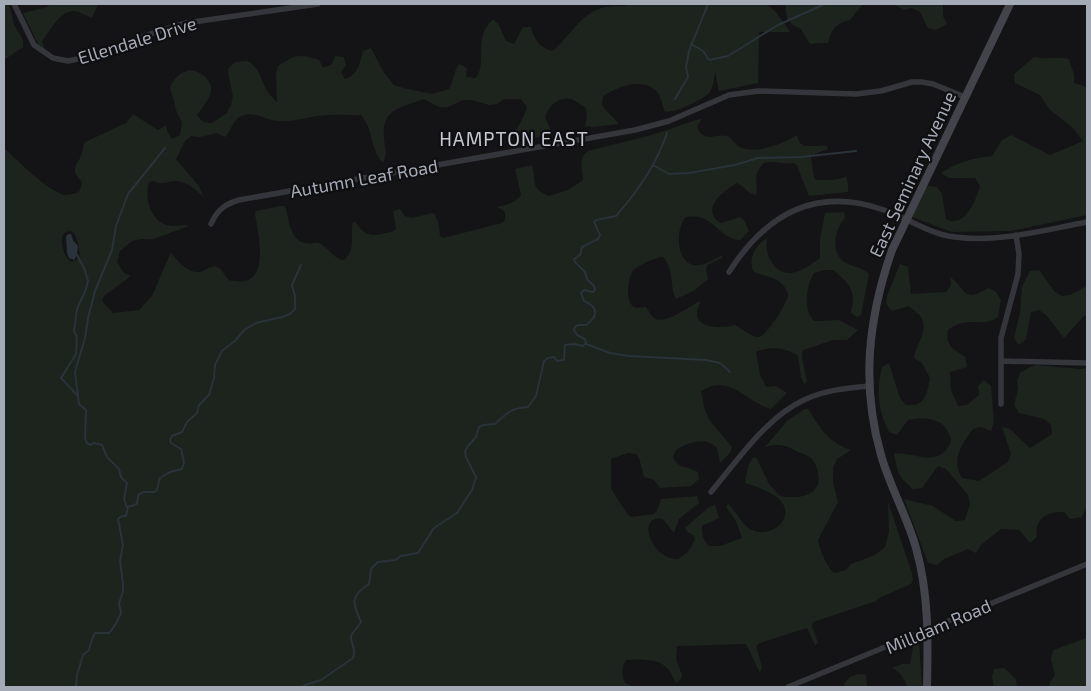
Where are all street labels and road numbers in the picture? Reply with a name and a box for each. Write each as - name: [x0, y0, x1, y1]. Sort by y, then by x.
- street label: Ellendale Drive: [75, 12, 199, 68]
- street label: East Seminary Avenue: [864, 88, 960, 260]
- street label: Autumn Leaf Road: [288, 154, 440, 202]
- street label: Milldam Road: [882, 594, 994, 658]

